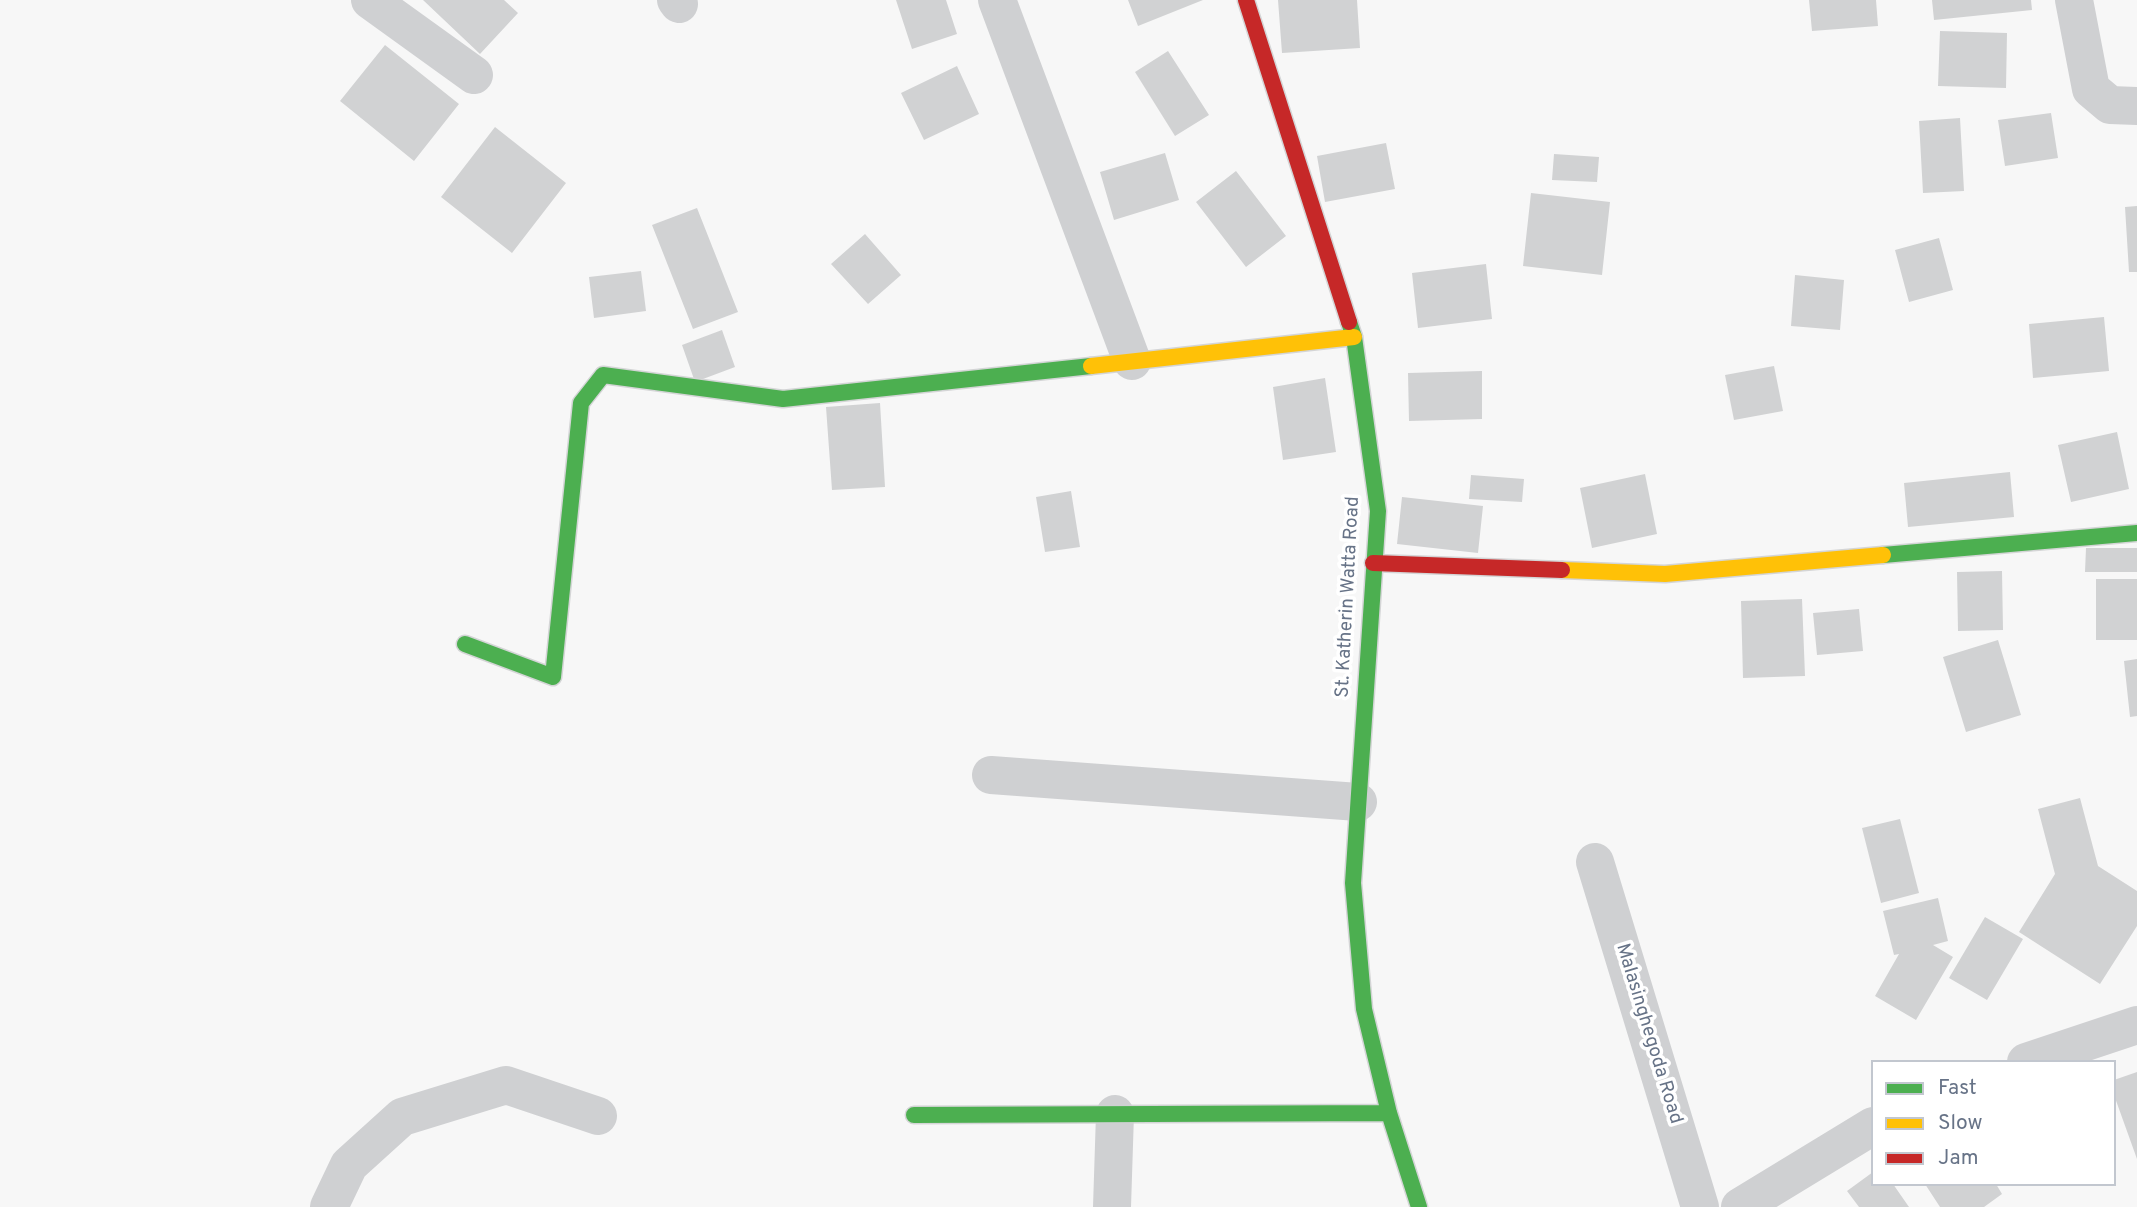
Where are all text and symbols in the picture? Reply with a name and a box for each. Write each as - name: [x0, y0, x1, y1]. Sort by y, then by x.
- street label: St. Katherin Watta Road: [1332, 496, 1366, 698]
- street label: Malasinghegoda Road: [1610, 941, 1686, 1127]
- legend: [1871, 1060, 2116, 1186]
- text: Fast: [1938, 1075, 1977, 1102]
- text: Slow: [1938, 1110, 1983, 1137]
- text: Jam: [1938, 1145, 1979, 1172]

